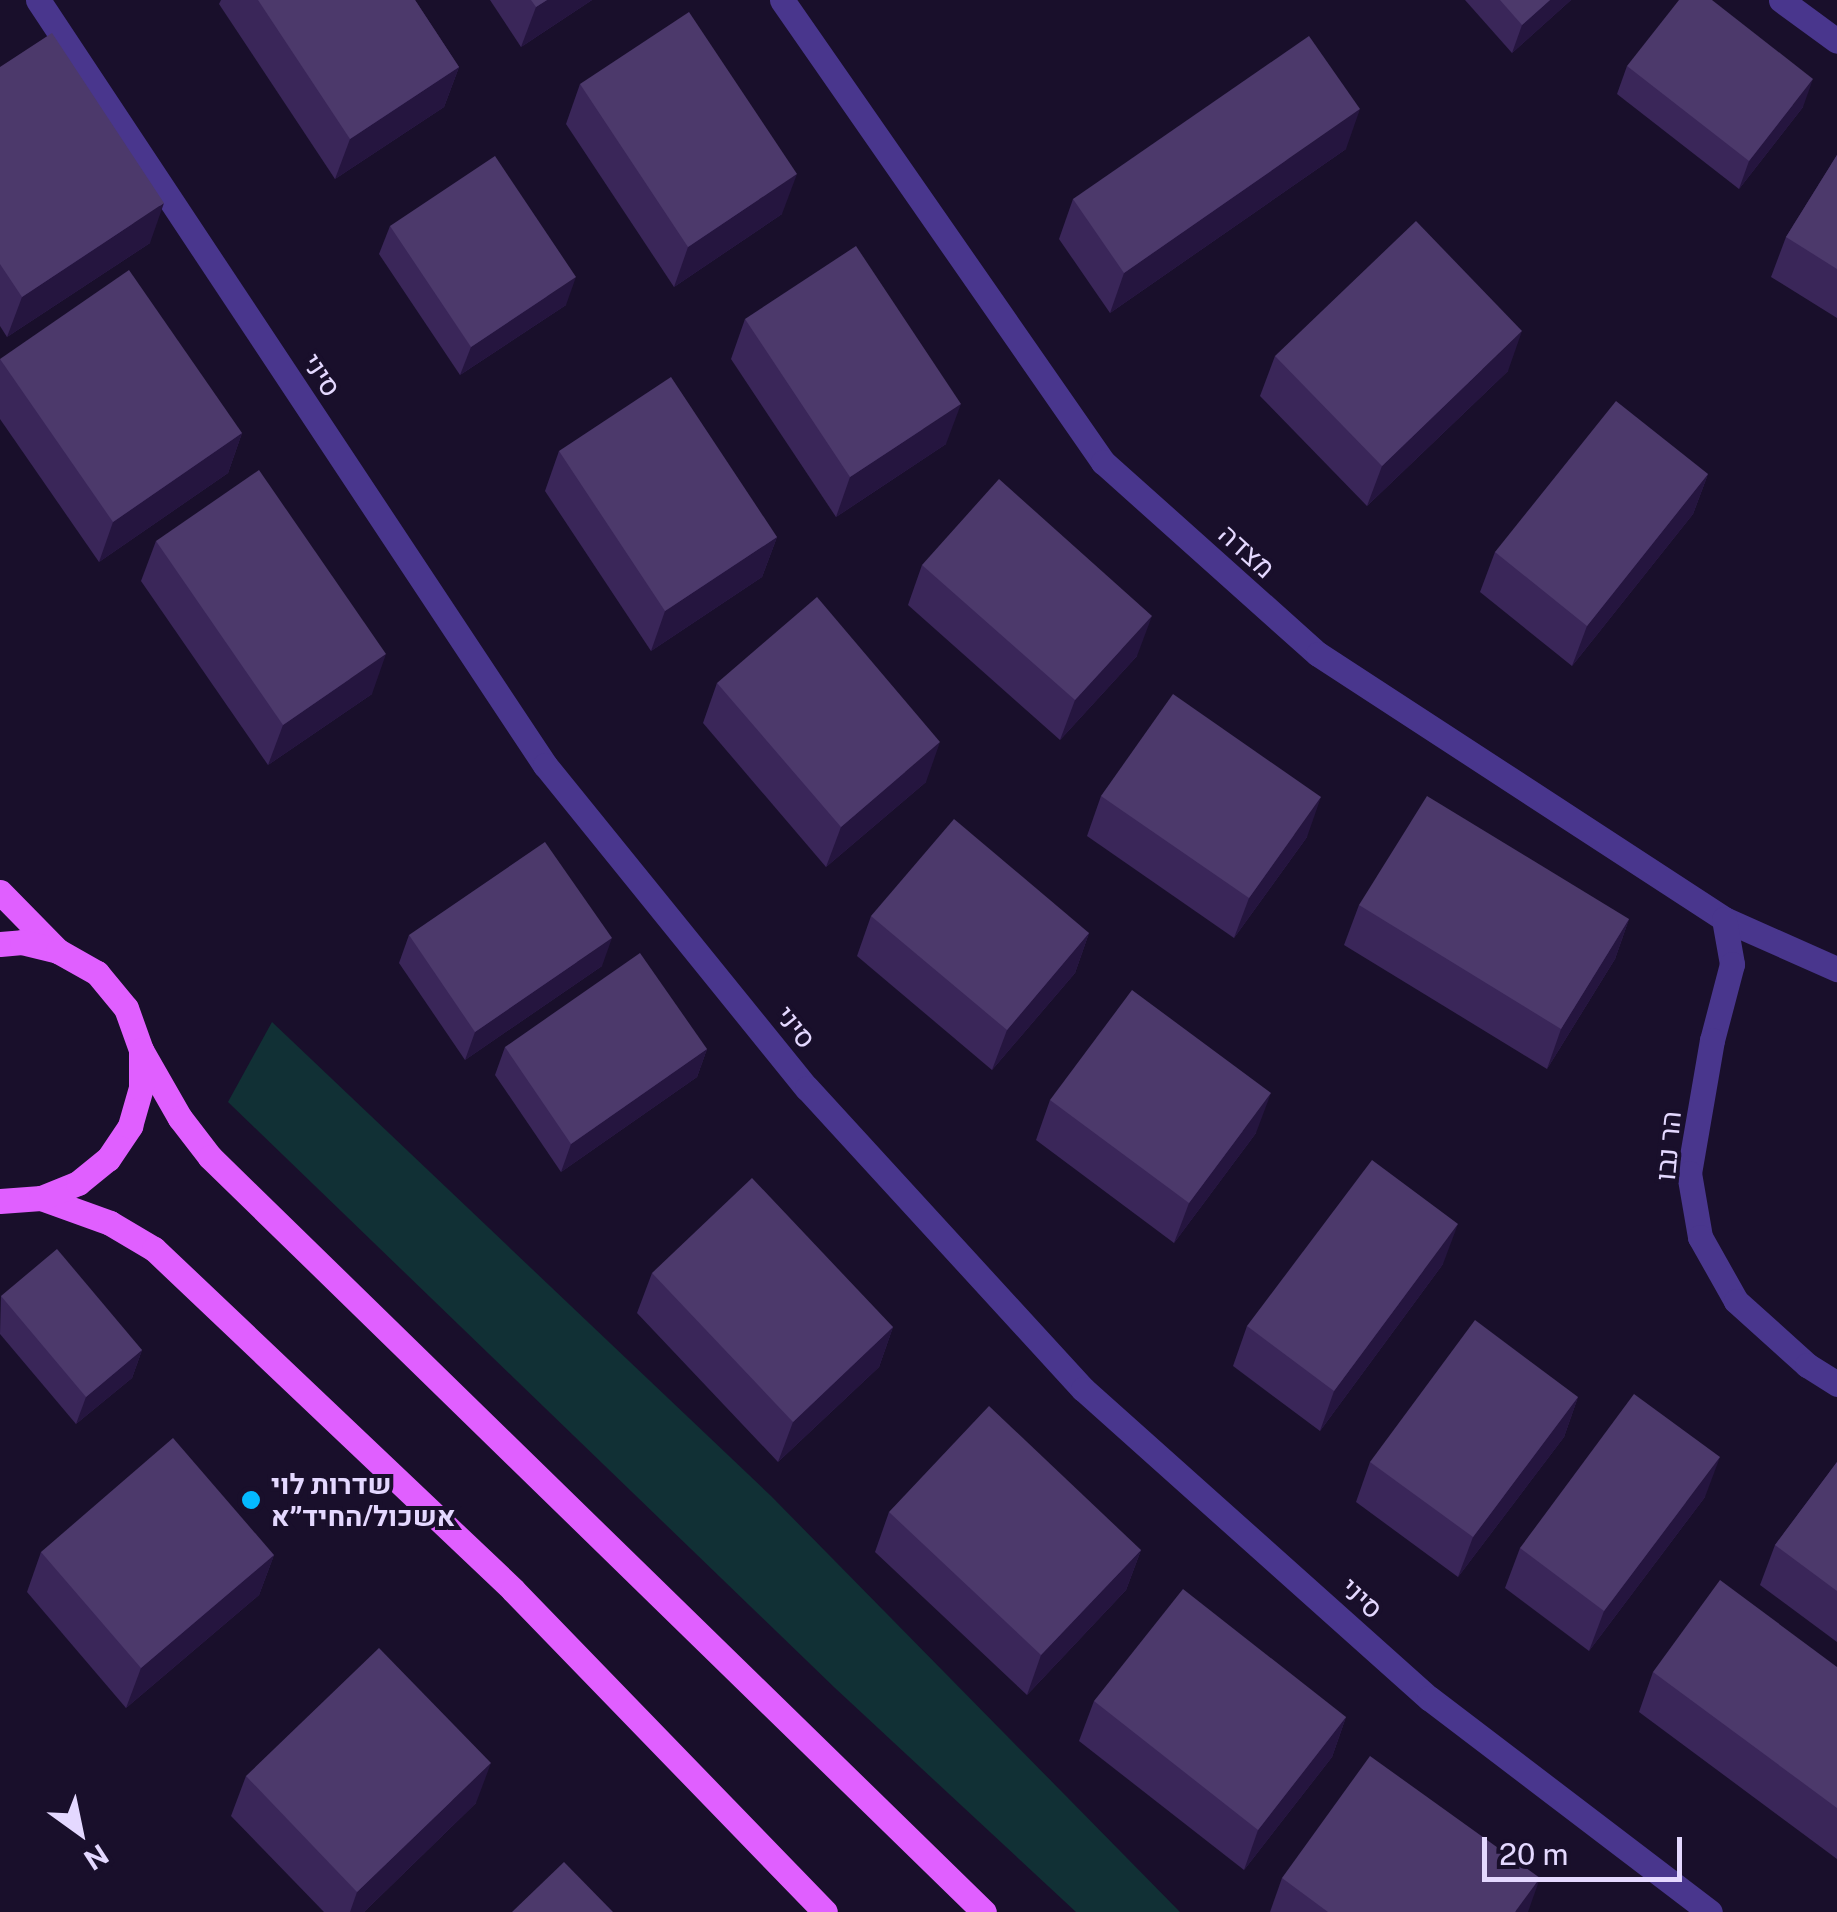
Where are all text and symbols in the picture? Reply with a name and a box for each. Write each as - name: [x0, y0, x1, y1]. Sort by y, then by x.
- street label: סיני: [296, 347, 348, 403]
- street label: מצדה: [1212, 517, 1282, 585]
- street label: סיני: [769, 999, 823, 1055]
- street label: הר נבו: [1648, 1110, 1688, 1182]
- place label: שדרות לוי אשכול/החיד״א: [271, 1467, 455, 1533]
- marker: שדרות לוי אשכול/החיד״א: [240, 1489, 262, 1511]
- street label: סיני: [1334, 1570, 1390, 1626]
- north arrow: [30, 1782, 130, 1882]
- scale bar: [1487, 1817, 1687, 1879]
- text: 20 m: [1499, 1836, 1568, 1872]
- text: N: [78, 1838, 115, 1877]

